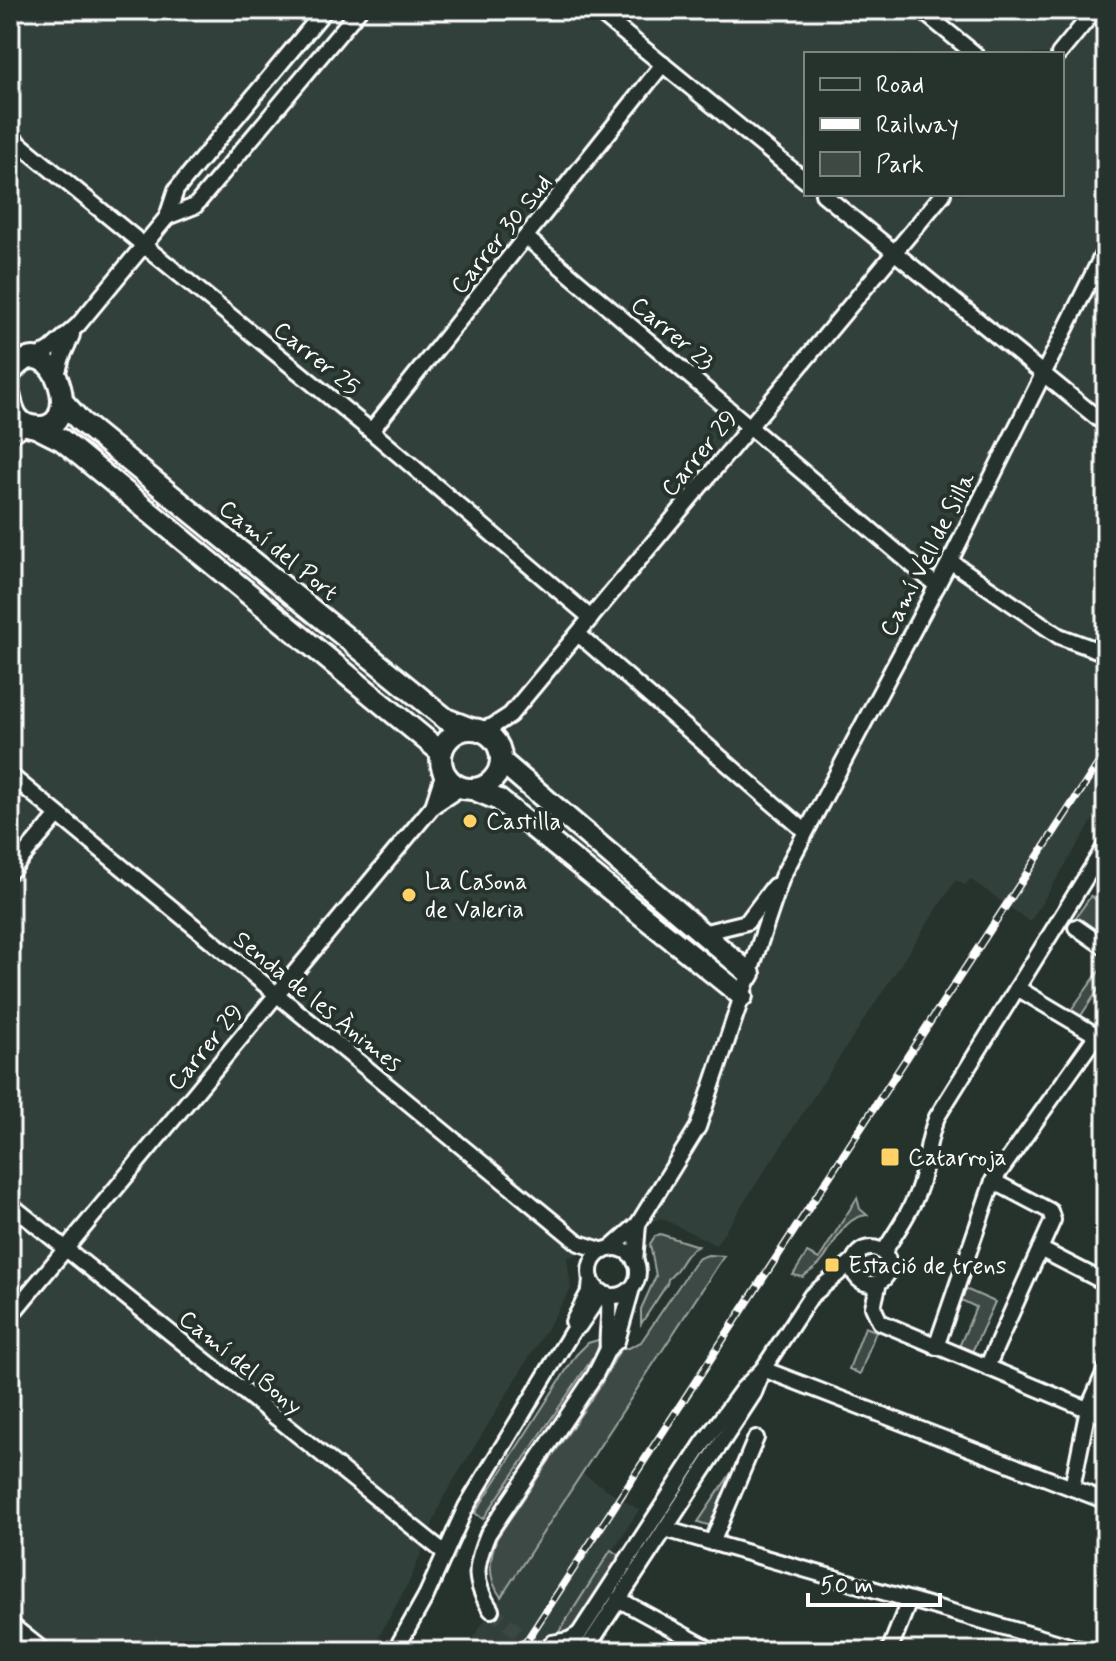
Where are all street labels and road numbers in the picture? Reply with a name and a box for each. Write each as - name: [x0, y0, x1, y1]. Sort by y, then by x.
- street label: Carrer 30 Sud: [444, 169, 560, 301]
- street label: Carrer 23: [624, 290, 720, 378]
- street label: Carrer 25: [266, 315, 366, 403]
- street label: Carrer 29: [655, 404, 745, 504]
- street label: Camí Vell de Silla: [874, 467, 983, 642]
- street label: Camí del Port: [212, 493, 344, 609]
- street label: Senda de les Ànimes: [226, 925, 408, 1080]
- street label: Carrer 29: [161, 998, 251, 1098]
- street label: Camí del Bony: [172, 1304, 308, 1423]

